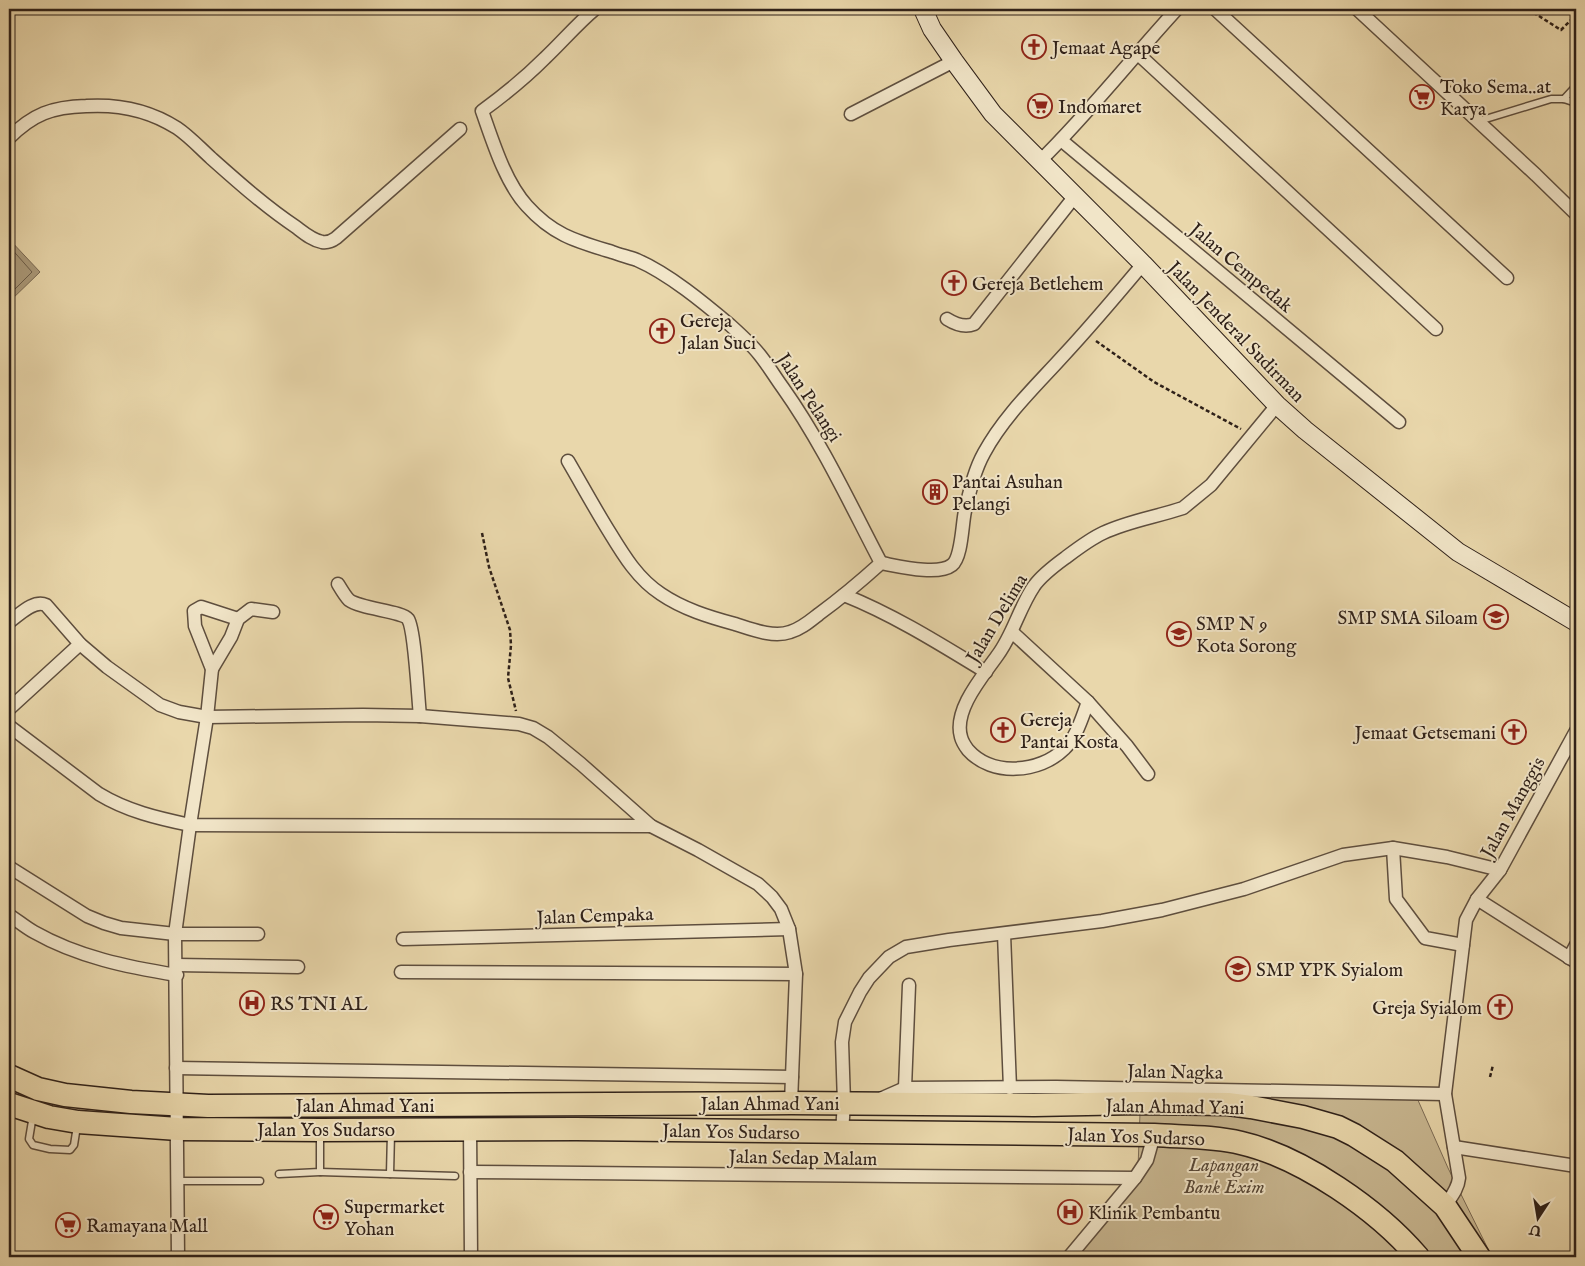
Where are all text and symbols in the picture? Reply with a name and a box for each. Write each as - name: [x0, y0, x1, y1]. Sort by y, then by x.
- church icon: Jemaat Agape: [1021, 34, 1047, 60]
- place label: Jemaat Agape: [1050, 37, 1160, 61]
- place label: Toko Sema..at Karya: [1440, 76, 1552, 122]
- supermarket icon: Toko Sema..at Karya: [1409, 84, 1435, 110]
- supermarket icon: Indomaret: [1027, 93, 1053, 119]
- place label: Indomaret: [1058, 96, 1142, 120]
- street label: Jalan Cempedak: [1183, 217, 1298, 319]
- street label: Jalan Jenderal Sudirman: [1160, 255, 1309, 408]
- church icon: Gereja Betlehem: [941, 270, 967, 296]
- place label: Gereja Betlehem: [972, 273, 1104, 297]
- place label: Gereja Jalan Suci: [678, 310, 756, 356]
- church icon: Gereja Jalan Suci: [649, 318, 675, 344]
- street label: Jalan Pelangi: [770, 347, 846, 447]
- place label: Pantai Asuhan Pelangi: [952, 471, 1063, 517]
- building icon: Pantai Asuhan Pelangi: [922, 479, 948, 505]
- street label: Jalan Delima: [961, 569, 1034, 670]
- school or university icon: SMP SMA Siloam: [1483, 604, 1509, 630]
- place label: SMP SMA Siloam: [1338, 607, 1478, 631]
- place label: SMP N 9 Kota Sorong: [1196, 613, 1297, 659]
- school or university icon: SMP N 9 Kota Sorong: [1166, 621, 1192, 647]
- place label: Gereja Pantai Kosta: [1020, 709, 1119, 755]
- church icon: Gereja Pantai Kosta: [990, 717, 1016, 743]
- church icon: Jemaat Getsemani: [1501, 719, 1527, 745]
- place label: Jemaat Getsemani: [1352, 722, 1496, 746]
- street label: Jalan Manggis: [1475, 753, 1551, 864]
- street label: Jalan Cempaka: [534, 903, 655, 931]
- school or university icon: SMP YPK Syialom: [1225, 956, 1251, 982]
- place label: SMP YPK Syialom: [1256, 959, 1403, 983]
- hospital icon: RS TNI AL: [239, 990, 265, 1016]
- place label: RS TNI AL: [270, 993, 368, 1017]
- church icon: Greja Syialom: [1487, 994, 1513, 1020]
- place label: Greja Syialom: [1372, 997, 1482, 1021]
- street label: Jalan Nagka: [1125, 1060, 1224, 1086]
- street label: Jalan Ahmad Yani: [698, 1093, 840, 1117]
- street label: Jalan Ahmad Yani: [293, 1095, 435, 1119]
- street label: Jalan Ahmad Yani: [1103, 1095, 1245, 1121]
- street label: Jalan Yos Sudarso: [255, 1119, 395, 1143]
- street label: Jalan Yos Sudarso: [660, 1120, 800, 1146]
- street label: Jalan Yos Sudarso: [1065, 1124, 1205, 1152]
- street label: Jalan Sedap Malam: [726, 1146, 878, 1172]
- park label: Lapangan Bank Exim: [1183, 1154, 1265, 1200]
- north arrow: [1512, 1194, 1562, 1244]
- place label: Supermarket Yohan: [344, 1196, 445, 1242]
- hospital icon: Klinik Pembantu: [1057, 1199, 1083, 1225]
- place label: Klinik Pembantu: [1088, 1202, 1221, 1226]
- supermarket icon: Supermarket Yohan: [313, 1204, 339, 1230]
- supermarket icon: Ramayana Mall: [55, 1212, 81, 1238]
- place label: Ramayana Mall: [86, 1215, 208, 1239]
- text: U: [1527, 1219, 1544, 1240]

